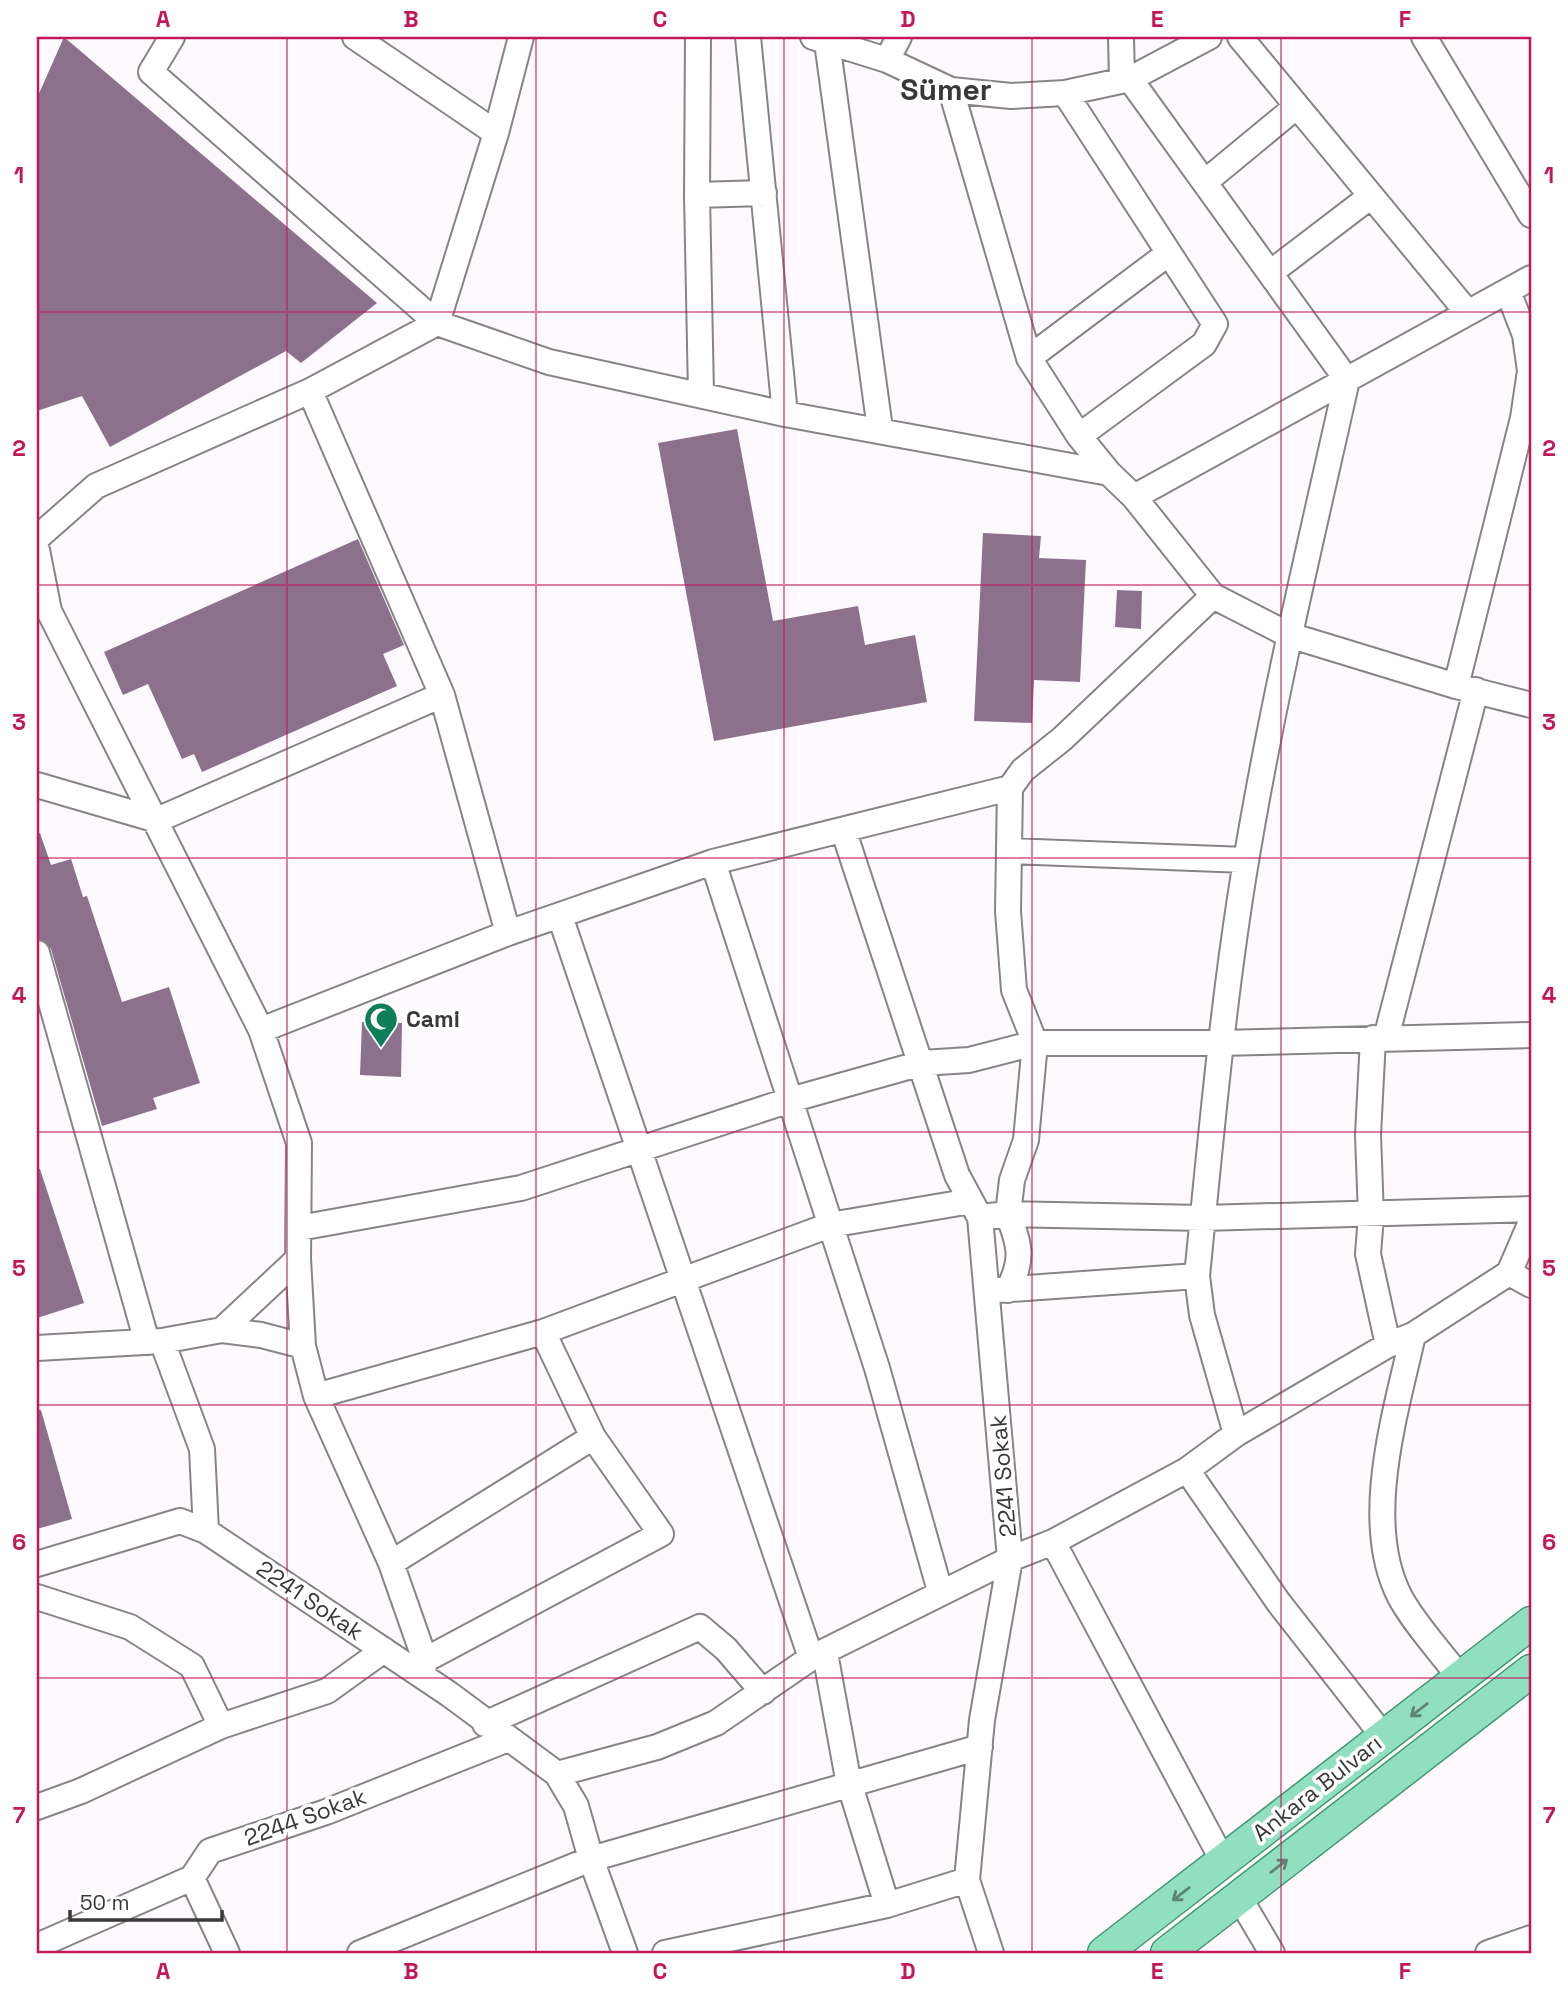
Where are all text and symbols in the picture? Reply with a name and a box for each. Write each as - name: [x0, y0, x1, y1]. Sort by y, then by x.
- text: A: [156, 4, 171, 34]
- text: B: [403, 4, 419, 34]
- text: C: [653, 4, 667, 34]
- text: D: [900, 4, 916, 34]
- text: E: [1151, 4, 1163, 34]
- text: F: [1399, 4, 1411, 34]
- district label: Sümer: [900, 70, 992, 109]
- text: 1: [14, 160, 24, 190]
- text: 1: [1544, 160, 1554, 190]
- text: 2: [12, 433, 26, 463]
- text: 2: [1542, 433, 1556, 463]
- text: 3: [12, 707, 26, 737]
- text: 3: [1542, 707, 1556, 737]
- text: 4: [12, 980, 27, 1010]
- text: 4: [1542, 980, 1557, 1010]
- mosque icon: Cami: [362, 1000, 400, 1049]
- place label: Cami: [406, 1004, 460, 1034]
- text: 5: [12, 1253, 26, 1283]
- text: 5: [1542, 1253, 1556, 1283]
- street label: 2241 Sokak: [983, 1414, 1023, 1538]
- text: 6: [12, 1527, 26, 1557]
- text: 6: [1542, 1527, 1556, 1557]
- street label: 2241 Sokak: [251, 1553, 369, 1647]
- one-way arrow: [1410, 1703, 1429, 1717]
- street label: Ankara Bulvarı: [1246, 1728, 1388, 1848]
- street label: 2244 Sokak: [240, 1781, 370, 1853]
- text: 7: [13, 1800, 26, 1830]
- text: 7: [1543, 1800, 1556, 1830]
- one-way arrow: [1269, 1859, 1288, 1874]
- scale bar: [70, 1878, 222, 1922]
- one-way arrow: [1172, 1886, 1190, 1901]
- text: 50 m: [80, 1889, 130, 1916]
- text: A: [156, 1956, 171, 1986]
- text: B: [403, 1956, 419, 1986]
- text: C: [653, 1956, 667, 1986]
- text: D: [900, 1956, 916, 1986]
- text: E: [1151, 1956, 1163, 1986]
- text: F: [1399, 1956, 1411, 1986]

